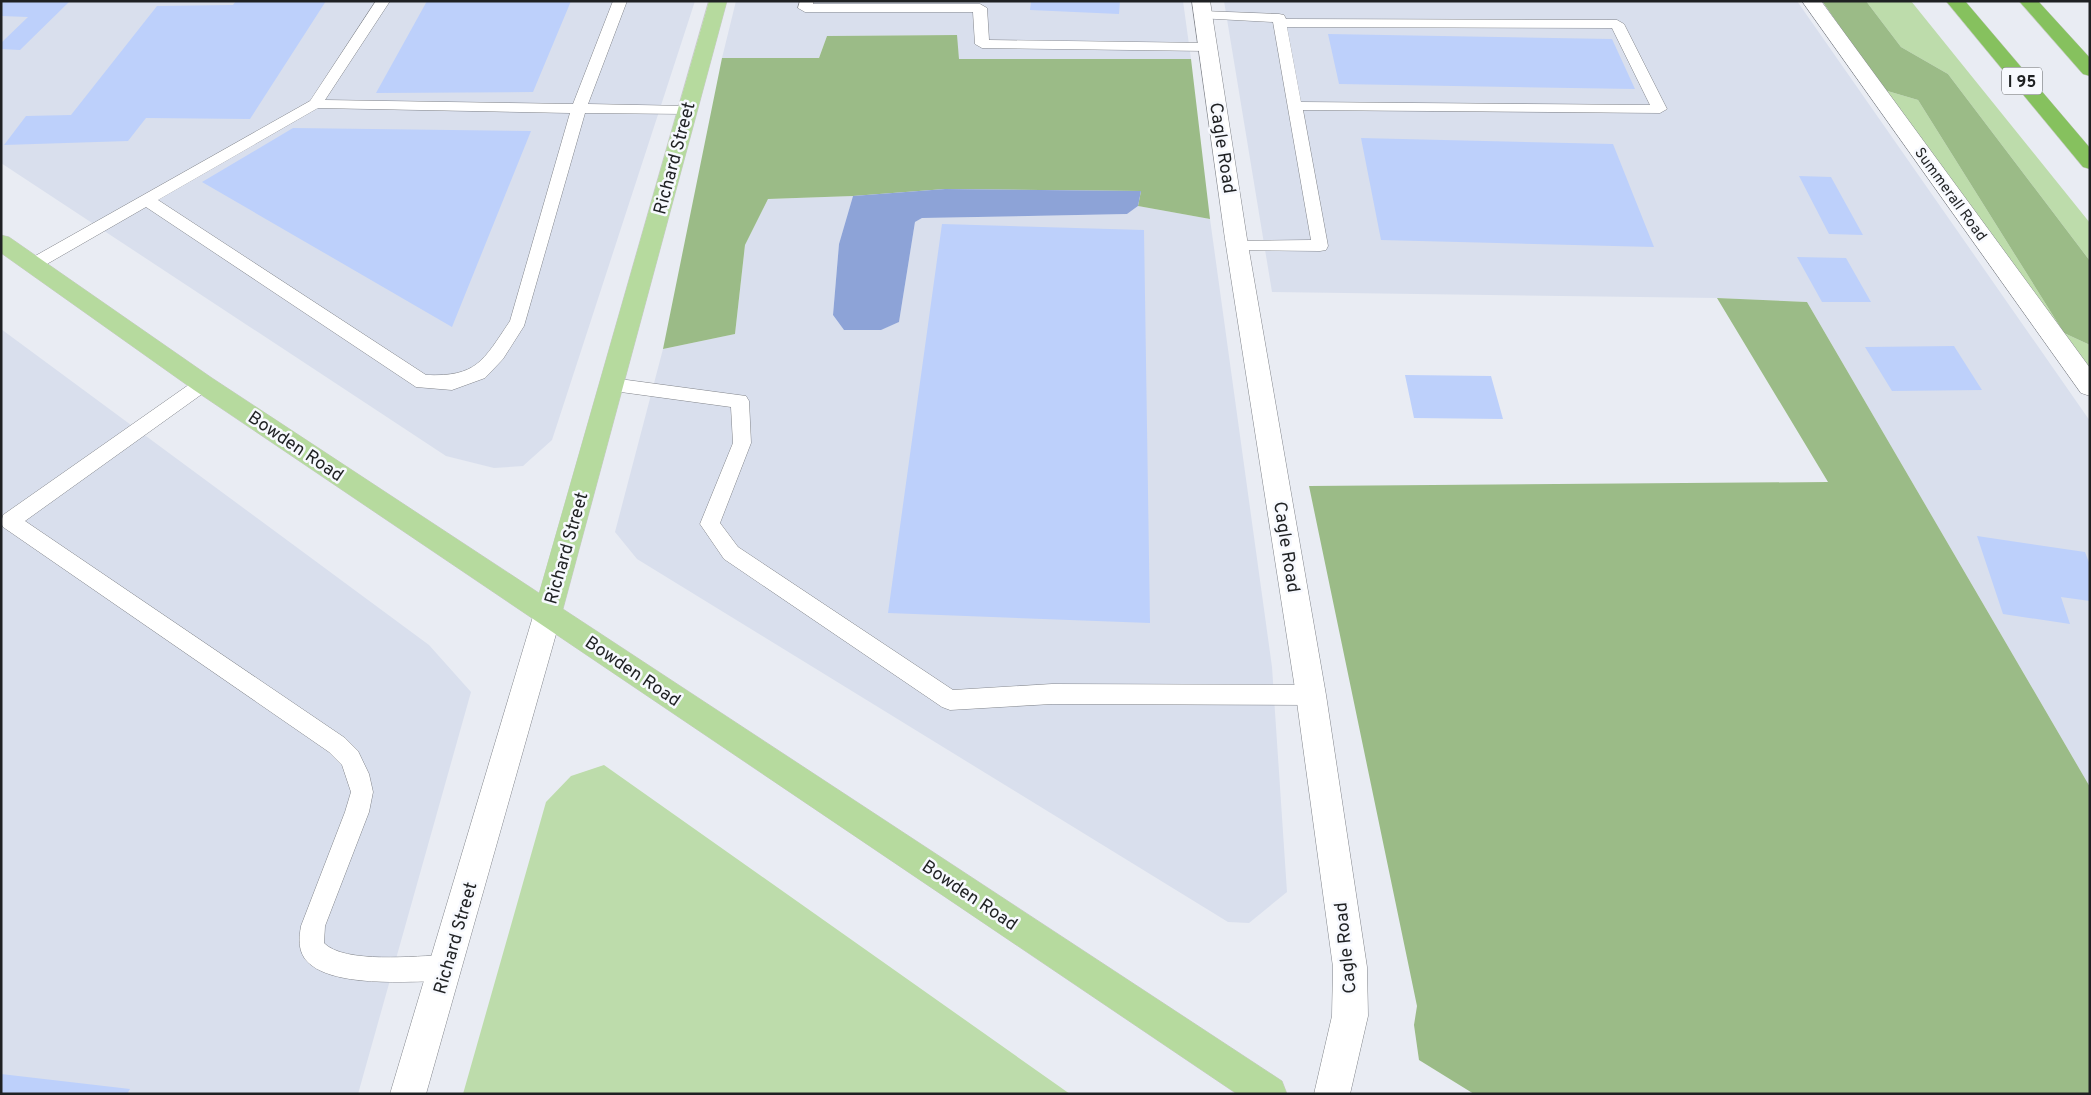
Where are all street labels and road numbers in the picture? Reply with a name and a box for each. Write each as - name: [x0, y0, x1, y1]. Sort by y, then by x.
- road number: I 95: [2002, 68, 2042, 94]
- street label: Richard Street: [649, 99, 702, 217]
- street label: Cagle Road: [1203, 101, 1240, 195]
- street label: Summerall Road: [1909, 144, 1990, 245]
- street label: Bowden Road: [243, 407, 347, 488]
- street label: Richard Street: [540, 490, 594, 607]
- street label: Cagle Road: [1267, 500, 1304, 594]
- street label: Bowden Road: [580, 632, 684, 713]
- street label: Bowden Road: [917, 856, 1021, 937]
- street label: Richard Street: [429, 880, 483, 997]
- street label: Cagle Road: [1330, 901, 1363, 995]

